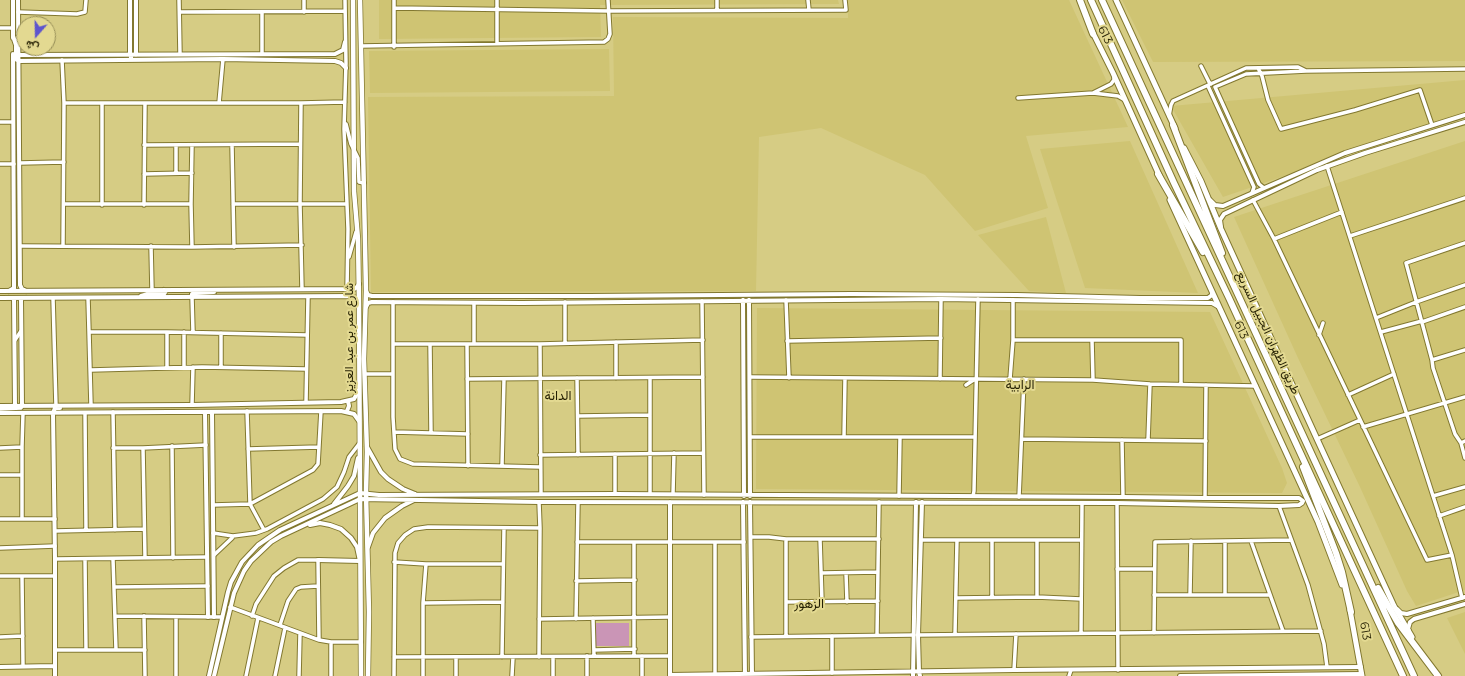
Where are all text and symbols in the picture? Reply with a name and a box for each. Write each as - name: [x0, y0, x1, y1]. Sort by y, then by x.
- north arrow: [16, 16, 56, 56]
- street label: 613: [1094, 24, 1116, 46]
- text: ش: [24, 37, 41, 55]
- street label: طريق الظهران الجبيل السريع: [1233, 269, 1303, 397]
- street label: شارع عمر بن عبد العزيز: [342, 283, 356, 393]
- street label: 613: [1231, 319, 1251, 341]
- district label: الرابية: [1005, 377, 1035, 393]
- district label: الدانة: [544, 388, 572, 404]
- district label: الزهور: [794, 596, 824, 612]
- street label: 613: [1356, 621, 1374, 641]

